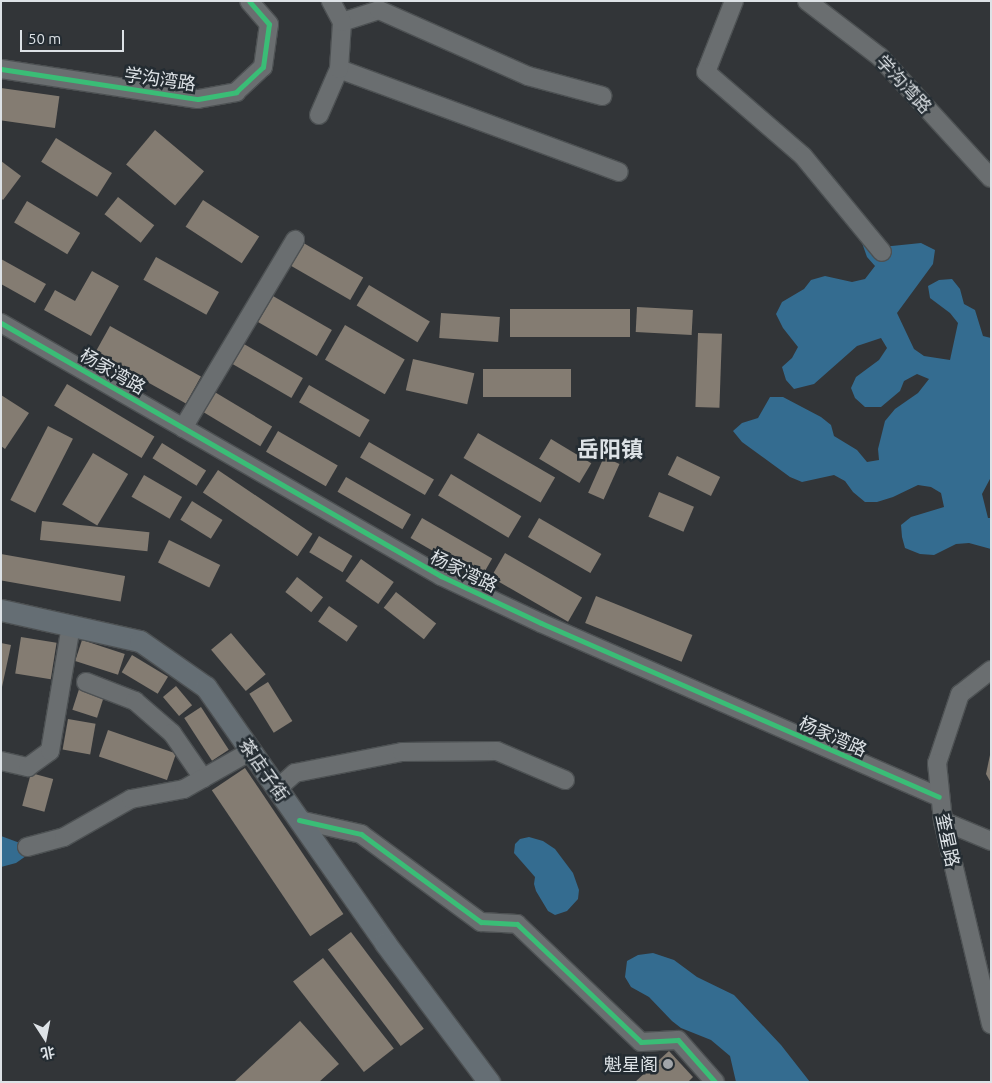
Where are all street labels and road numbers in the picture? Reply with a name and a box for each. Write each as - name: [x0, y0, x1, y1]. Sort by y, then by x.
- street label: 学沟湾路: [872, 50, 936, 118]
- street label: 学沟湾路: [123, 63, 197, 95]
- street label: 杨家湾路: [76, 344, 150, 398]
- street label: 杨家湾路: [427, 546, 501, 596]
- street label: 杨家湾路: [796, 711, 870, 761]
- street label: 茶店子街: [235, 734, 293, 806]
- street label: 奎星路: [932, 811, 964, 869]

